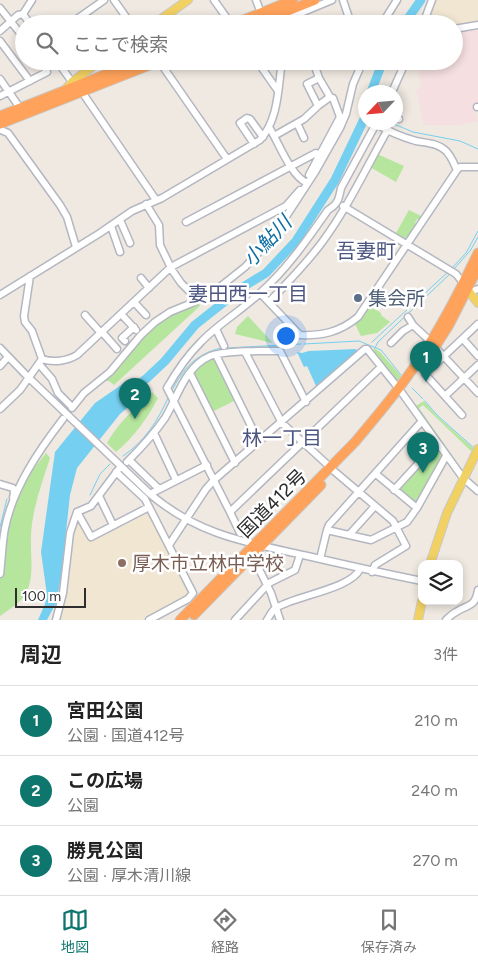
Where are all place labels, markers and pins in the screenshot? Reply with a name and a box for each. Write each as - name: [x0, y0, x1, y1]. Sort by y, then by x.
- place label: 集会所: [368, 287, 425, 310]
- marker: 集会所: [352, 292, 364, 304]
- pin: 1: [410, 341, 442, 382]
- pin: 2: [119, 378, 151, 419]
- pin: 3: [407, 432, 439, 473]
- place label: 厚木市立林中学校: [132, 552, 284, 575]
- marker: 厚木市立林中学校: [116, 557, 128, 569]

